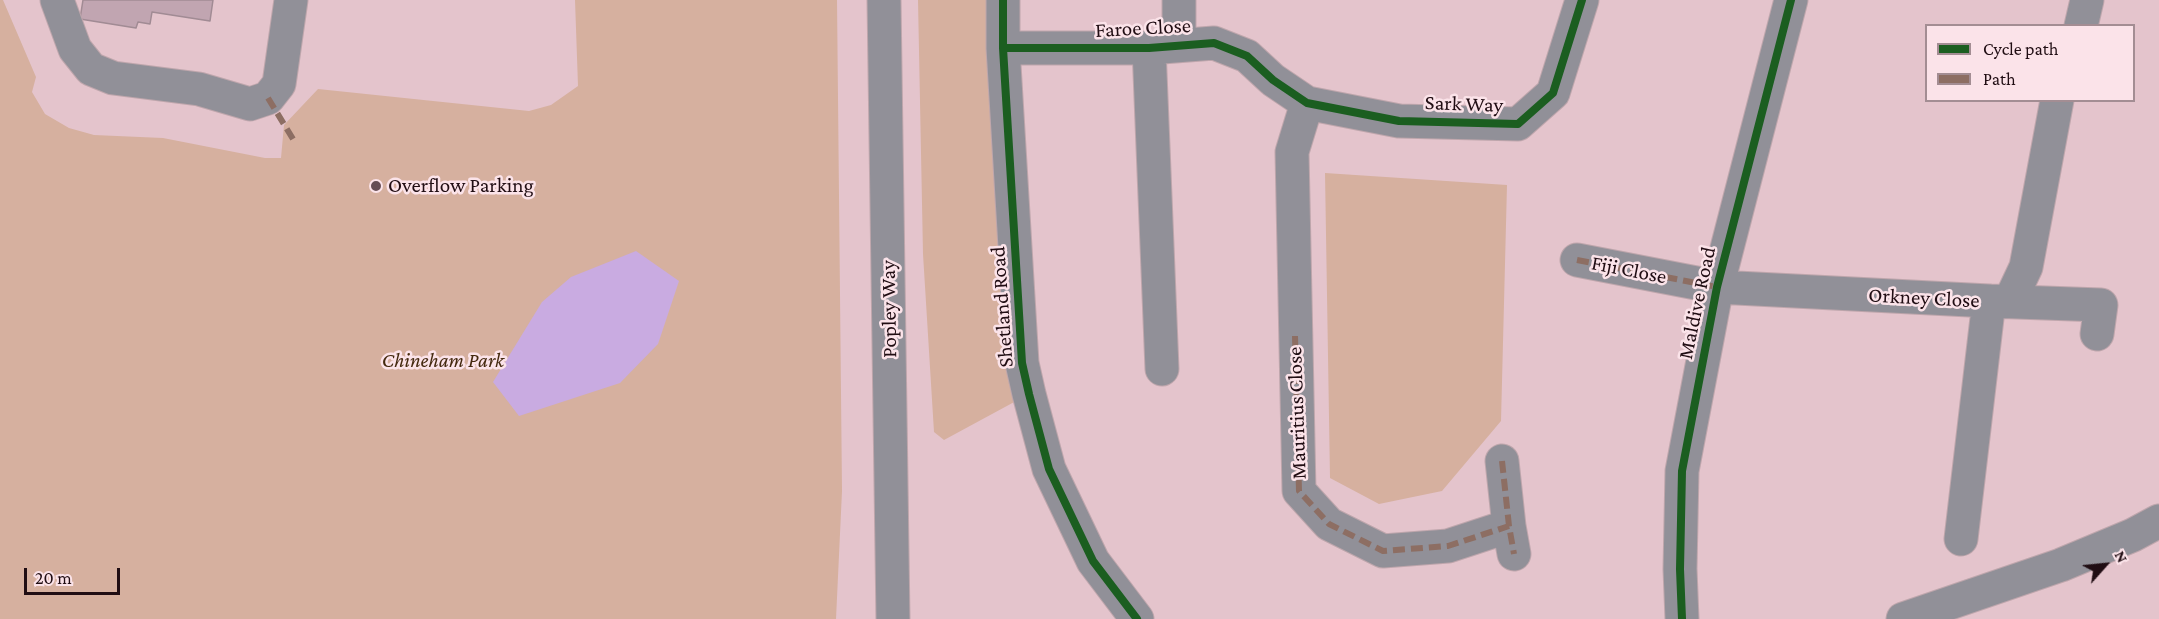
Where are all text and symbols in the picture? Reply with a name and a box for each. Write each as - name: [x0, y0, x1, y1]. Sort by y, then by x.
- street label: Faroe Close: [1094, 13, 1192, 43]
- legend: [1925, 24, 2135, 102]
- text: Cycle path: [1983, 39, 2058, 59]
- text: Path: [1983, 69, 2016, 89]
- street label: Sark Way: [1424, 90, 1504, 118]
- place label: Overflow Parking: [388, 173, 534, 199]
- marker: Overflow Parking: [369, 179, 383, 193]
- street label: Maldive Road: [1673, 244, 1721, 362]
- street label: Shetland Road: [985, 246, 1019, 368]
- street label: Fiji Close: [1589, 250, 1669, 290]
- street label: Popley Way: [876, 260, 902, 358]
- street label: Orkney Close: [1868, 283, 1980, 313]
- street label: Mauritius Close: [1282, 346, 1312, 480]
- park label: Chineham Park: [382, 348, 504, 374]
- north arrow: [2075, 535, 2135, 595]
- text: N: [2111, 548, 2132, 565]
- scale bar: [27, 556, 123, 594]
- text: 20 m: [35, 568, 72, 588]

